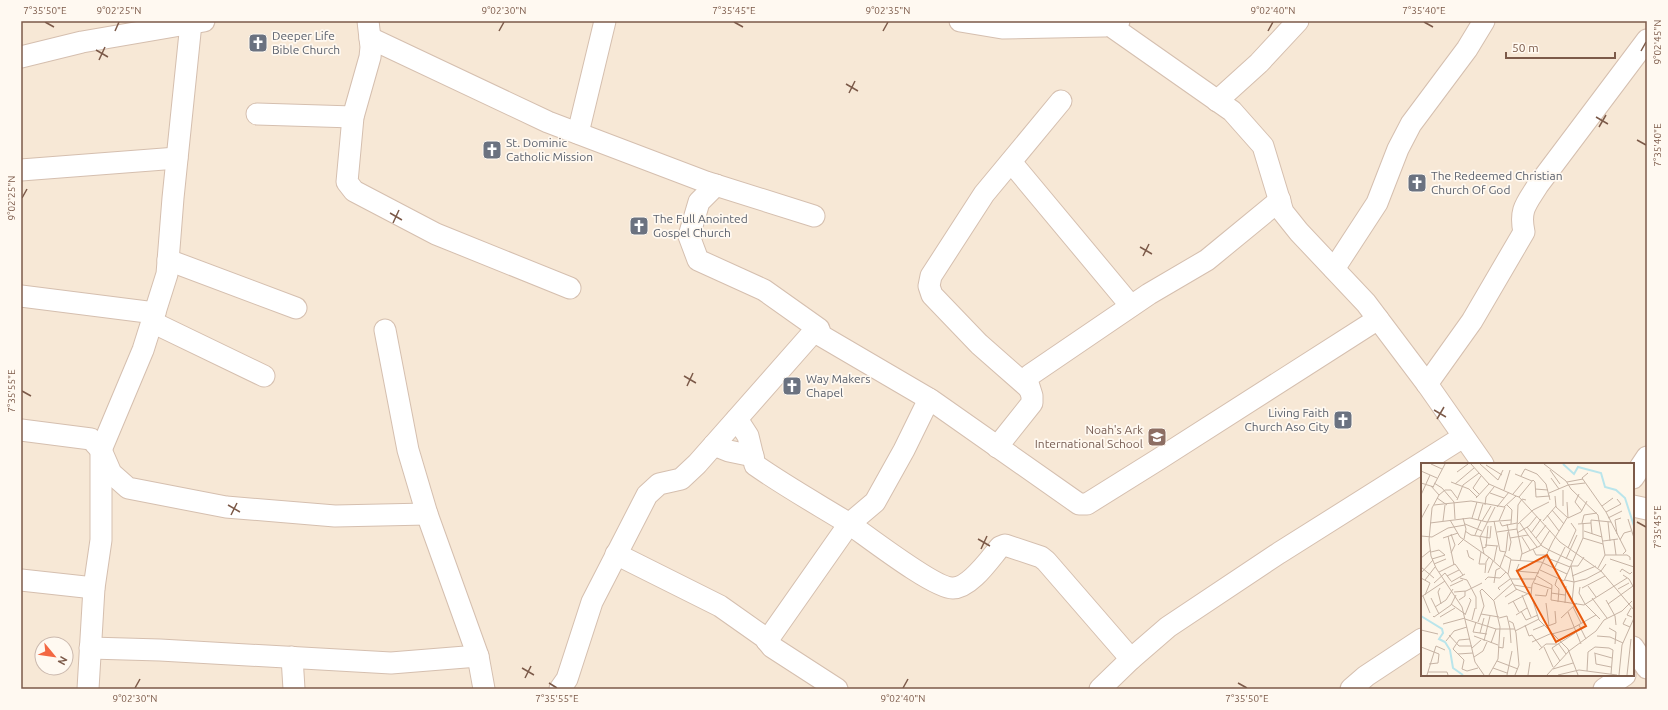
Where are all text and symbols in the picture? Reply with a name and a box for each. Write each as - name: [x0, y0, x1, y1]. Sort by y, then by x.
- text: 7°35'50"E: [23, 5, 67, 16]
- text: 9°02'25"N: [97, 5, 141, 16]
- text: 9°02'30"N: [482, 5, 526, 16]
- text: 7°35'45"E: [712, 5, 756, 16]
- text: 9°02'35"N: [866, 5, 910, 16]
- text: 9°02'40"N: [1251, 5, 1295, 16]
- text: 7°35'40"E: [1402, 5, 1446, 16]
- text: 9°02'45"N: [1652, 20, 1663, 64]
- place label: Deeper Life Bible Church: [272, 29, 340, 56]
- church icon: Deeper Life Bible Church: [247, 32, 269, 54]
- scale bar: [1506, 34, 1615, 60]
- text: 50 m: [1512, 41, 1539, 54]
- text: 7°35'40"E: [1652, 123, 1663, 167]
- place label: St. Dominic Catholic Mission: [506, 136, 593, 163]
- church icon: St. Dominic Catholic Mission: [481, 139, 503, 161]
- place label: The Redeemed Christian Church Of God: [1431, 169, 1563, 196]
- church icon: The Redeemed Christian Church Of God: [1406, 172, 1428, 194]
- text: 9°02'25"N: [6, 176, 17, 220]
- place label: The Full Anointed Gospel Church: [653, 212, 748, 239]
- church icon: The Full Anointed Gospel Church: [628, 215, 650, 237]
- text: 7°35'55"E: [6, 369, 17, 413]
- place label: Way Makers Chapel: [806, 372, 870, 399]
- church icon: Way Makers Chapel: [781, 375, 803, 397]
- place label: Living Faith Church Aso City: [1245, 406, 1329, 433]
- church icon: Living Faith Church Aso City: [1332, 409, 1354, 431]
- place label: Noah's Ark International School: [1035, 423, 1143, 450]
- school or university icon: Noah's Ark International School: [1146, 426, 1168, 448]
- inset map: [1421, 463, 1634, 676]
- text: 7°35'45"E: [1652, 505, 1663, 549]
- north arrow: [34, 636, 74, 676]
- text: N: [56, 654, 70, 667]
- text: 9°02'30"N: [113, 693, 157, 704]
- text: 7°35'55"E: [535, 693, 579, 704]
- text: 9°02'40"N: [881, 693, 925, 704]
- text: 7°35'50"E: [1225, 693, 1269, 704]

